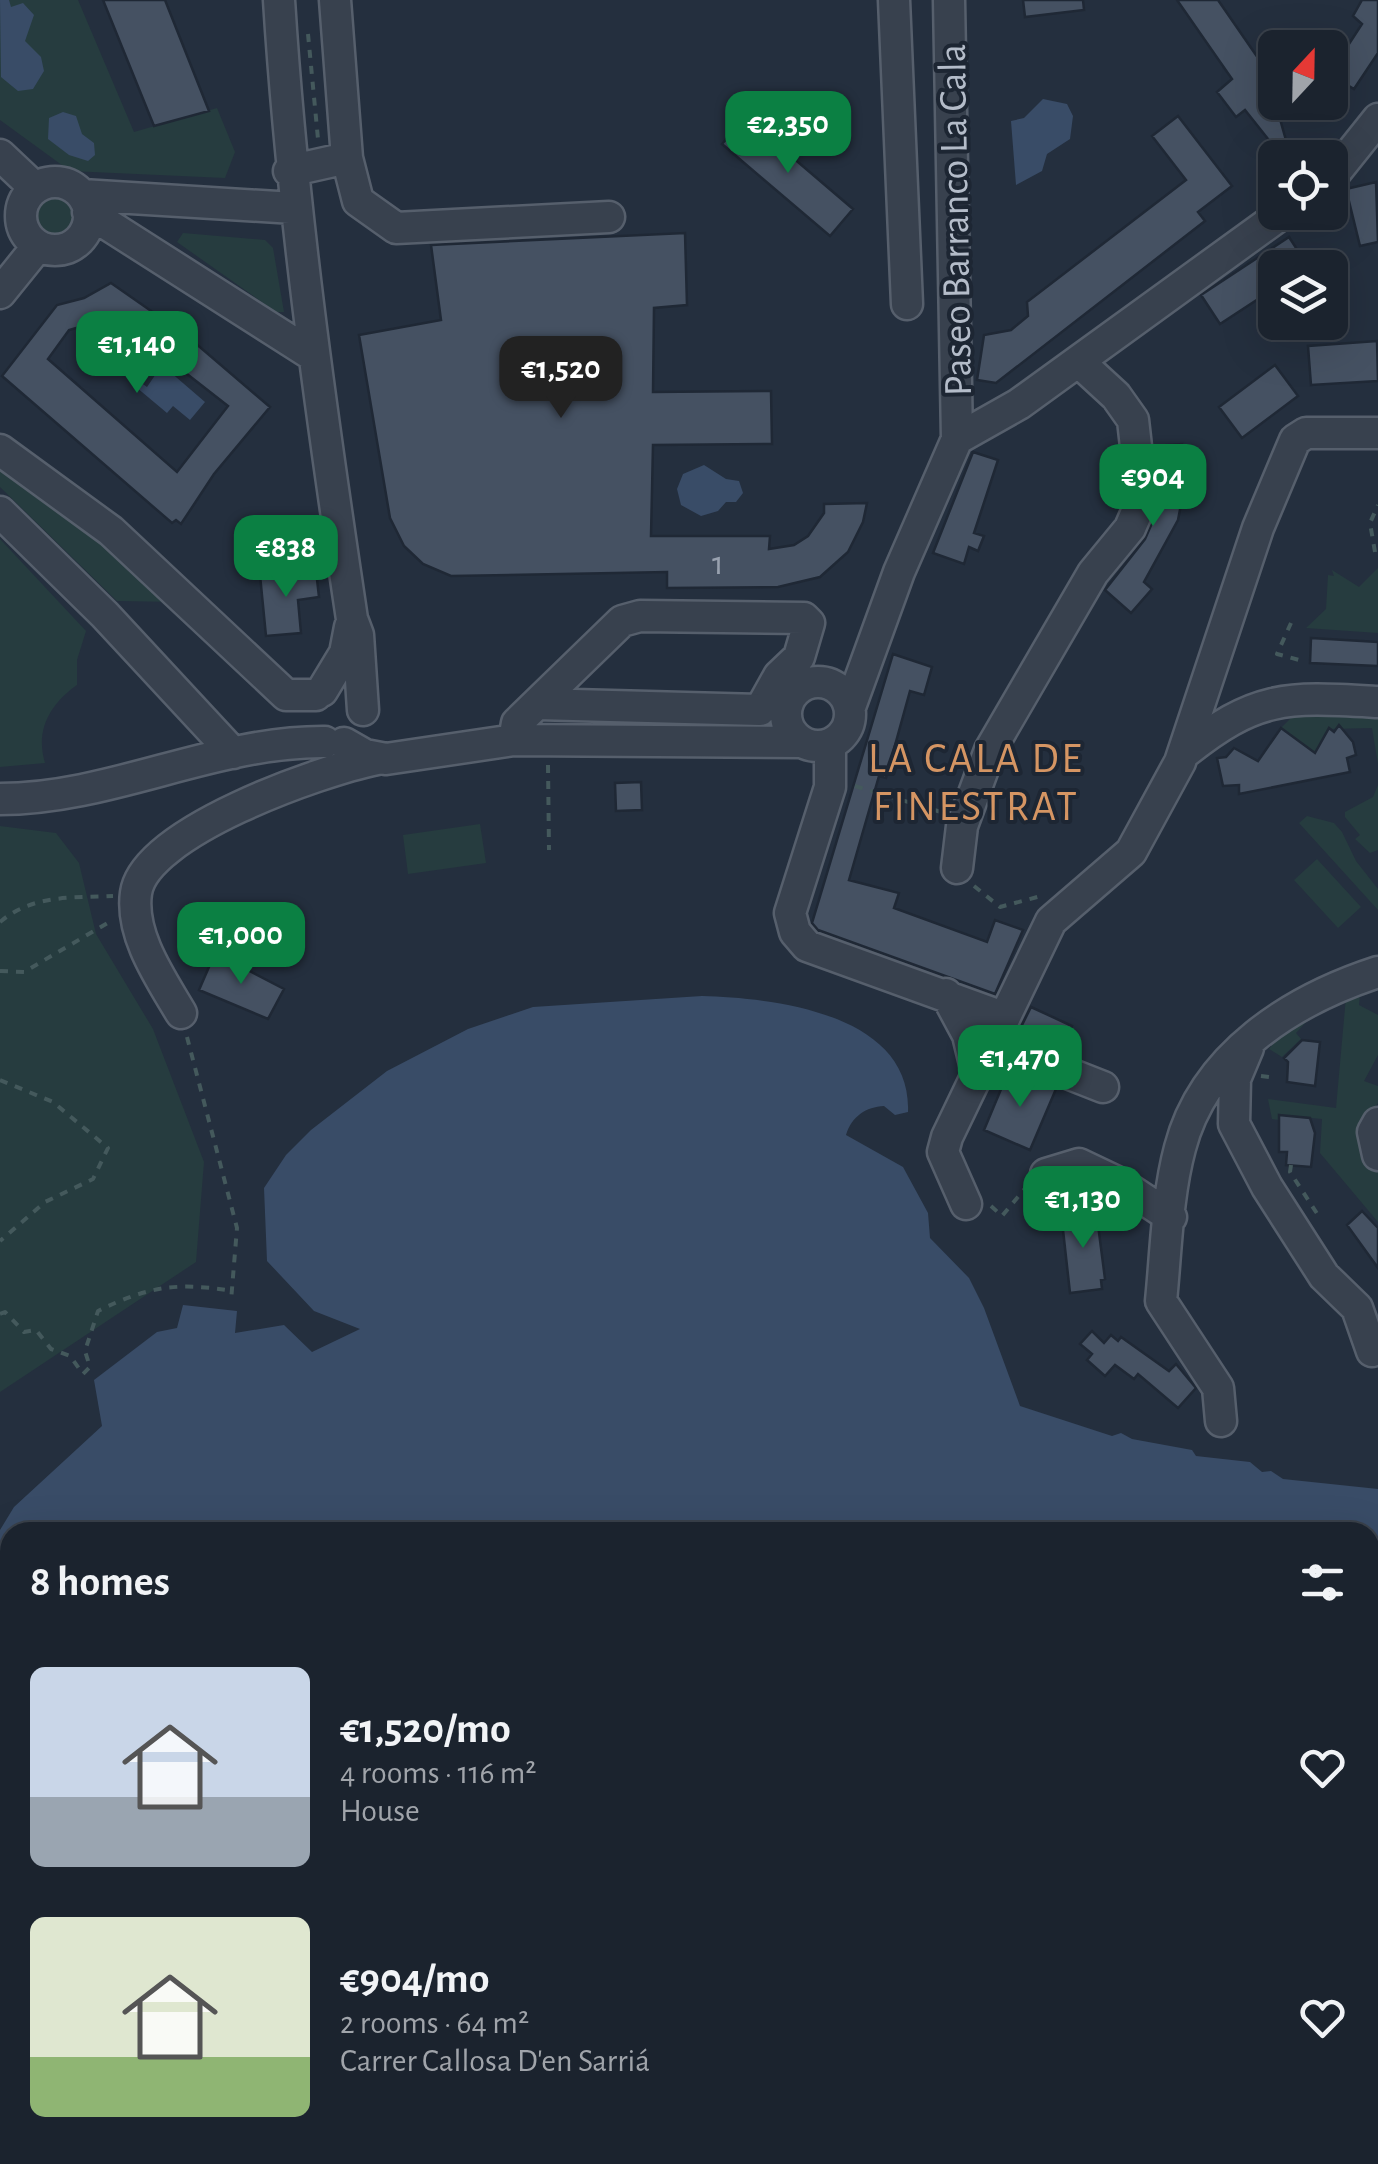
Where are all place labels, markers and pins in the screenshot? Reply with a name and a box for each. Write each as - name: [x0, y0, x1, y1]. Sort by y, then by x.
- pin: €2,350: [707, 91, 869, 176]
- pin: €1,140: [56, 311, 218, 396]
- pin: €1,520: [480, 336, 642, 421]
- pin: €904: [1094, 444, 1212, 529]
- pin: €838: [227, 515, 345, 600]
- pin: €1,000: [160, 902, 322, 987]
- pin: €1,470: [939, 1025, 1101, 1110]
- pin: €1,130: [1002, 1166, 1164, 1251]

